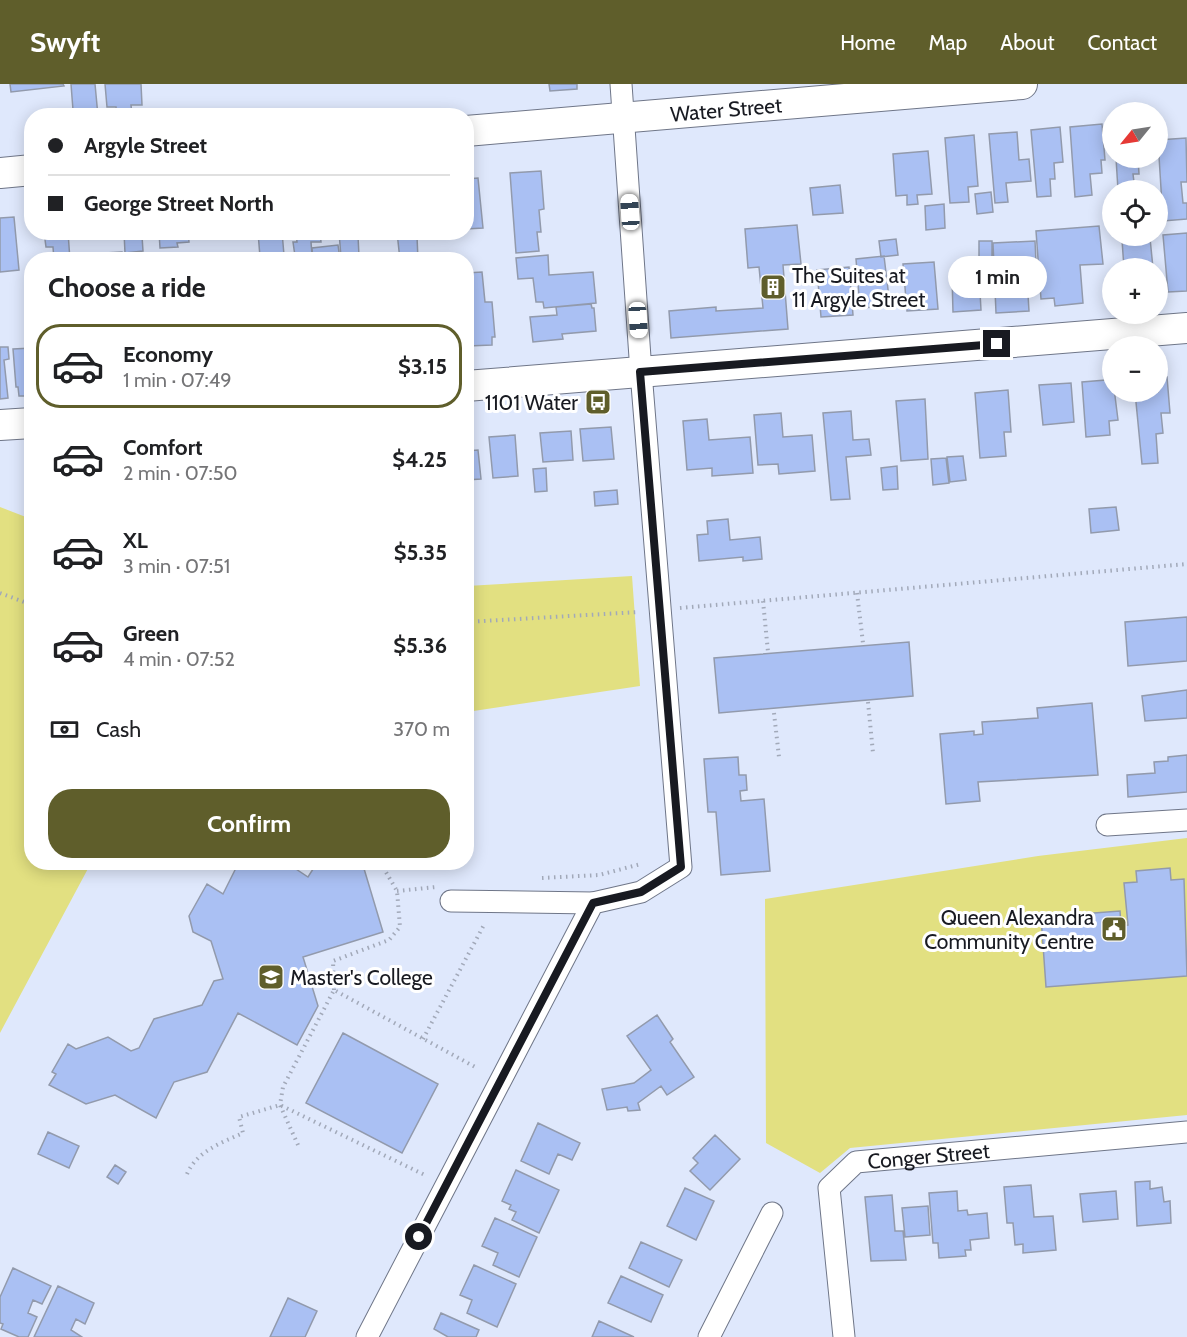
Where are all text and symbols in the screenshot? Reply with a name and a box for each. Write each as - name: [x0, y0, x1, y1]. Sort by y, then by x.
- text: Swyft: [30, 25, 101, 59]
- text: Home: [840, 30, 896, 55]
- text: Map: [929, 30, 967, 55]
- text: About: [1000, 30, 1054, 55]
- text: Contact: [1087, 30, 1157, 55]
- street label: Water Street: [669, 92, 783, 126]
- north arrow: [1102, 102, 1168, 168]
- map controls: [1102, 102, 1168, 402]
- text: Argyle Street: [84, 132, 207, 159]
- button: locate: [1102, 180, 1168, 246]
- text: George Street North: [84, 190, 274, 217]
- car: [620, 193, 640, 231]
- callout: 1 min: [948, 257, 1046, 299]
- button: +: [1102, 258, 1168, 324]
- place label: The Suites at 11 Argyle Street: [792, 263, 925, 312]
- text: 1 min: [975, 265, 1020, 289]
- text: Choose a ride: [48, 271, 206, 304]
- building icon: The Suites at 11 Argyle Street: [758, 272, 788, 302]
- car: [628, 301, 648, 339]
- route end: [983, 330, 1010, 357]
- button: −: [1102, 336, 1168, 402]
- icon: car: [51, 339, 105, 393]
- text: Economy: [123, 341, 213, 368]
- text: $3.15: [398, 353, 447, 380]
- text: 1 min · 07:49: [123, 368, 232, 392]
- bus stop icon: 1101 Water: [583, 387, 613, 417]
- place label: 1101 Water: [485, 390, 578, 415]
- icon: car: [51, 432, 105, 486]
- text: Comfort: [123, 434, 202, 461]
- text: $4.25: [392, 446, 447, 473]
- text: 2 min · 07:50: [123, 461, 237, 485]
- icon: car: [51, 525, 105, 579]
- text: XL: [123, 527, 148, 554]
- text: $5.35: [394, 539, 447, 566]
- text: 3 min · 07:51: [123, 554, 230, 578]
- icon: car: [51, 618, 105, 672]
- text: Green: [123, 620, 179, 647]
- text: $5.36: [393, 632, 447, 659]
- text: 4 min · 07:52: [123, 647, 235, 671]
- icon: cash: [48, 713, 81, 746]
- text: Cash: [96, 716, 141, 743]
- text: 370 m: [393, 717, 450, 741]
- button: Confirm: [48, 789, 450, 858]
- place label: Queen Alexandra Community Centre: [924, 905, 1094, 954]
- public building icon: Queen Alexandra Community Centre: [1099, 914, 1129, 944]
- school or university icon: Master's College: [256, 962, 286, 992]
- place label: Master's College: [290, 965, 433, 990]
- street label: Conger Street: [866, 1137, 991, 1173]
- route start: [405, 1223, 432, 1250]

